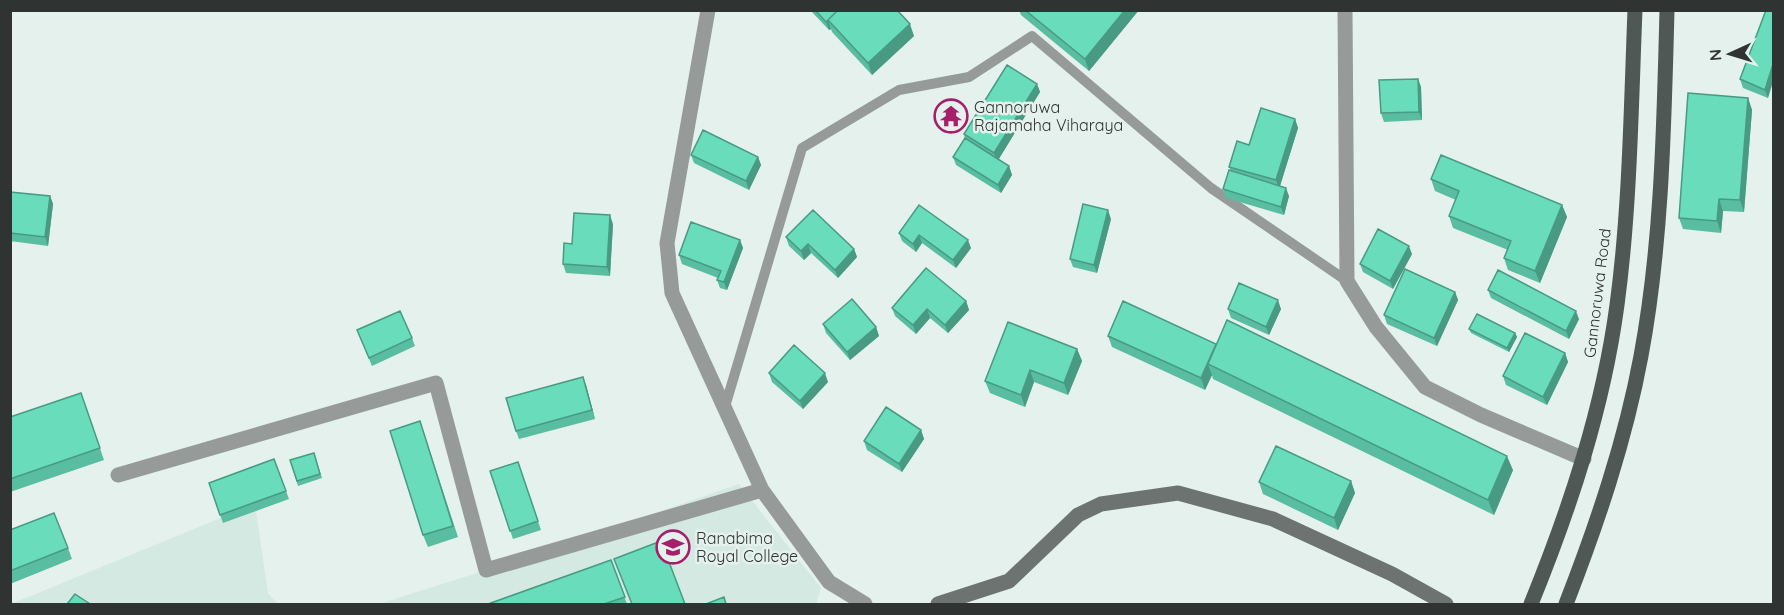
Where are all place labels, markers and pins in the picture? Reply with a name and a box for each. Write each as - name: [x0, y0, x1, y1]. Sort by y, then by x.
- place label: Gannoruwa Rajamaha Viharaya: [974, 97, 1123, 135]
- temple icon: Gannoruwa Rajamaha Viharaya: [933, 98, 969, 134]
- place label: Ranabima Royal College: [696, 528, 798, 566]
- school or university icon: Ranabima Royal College: [655, 529, 691, 565]

